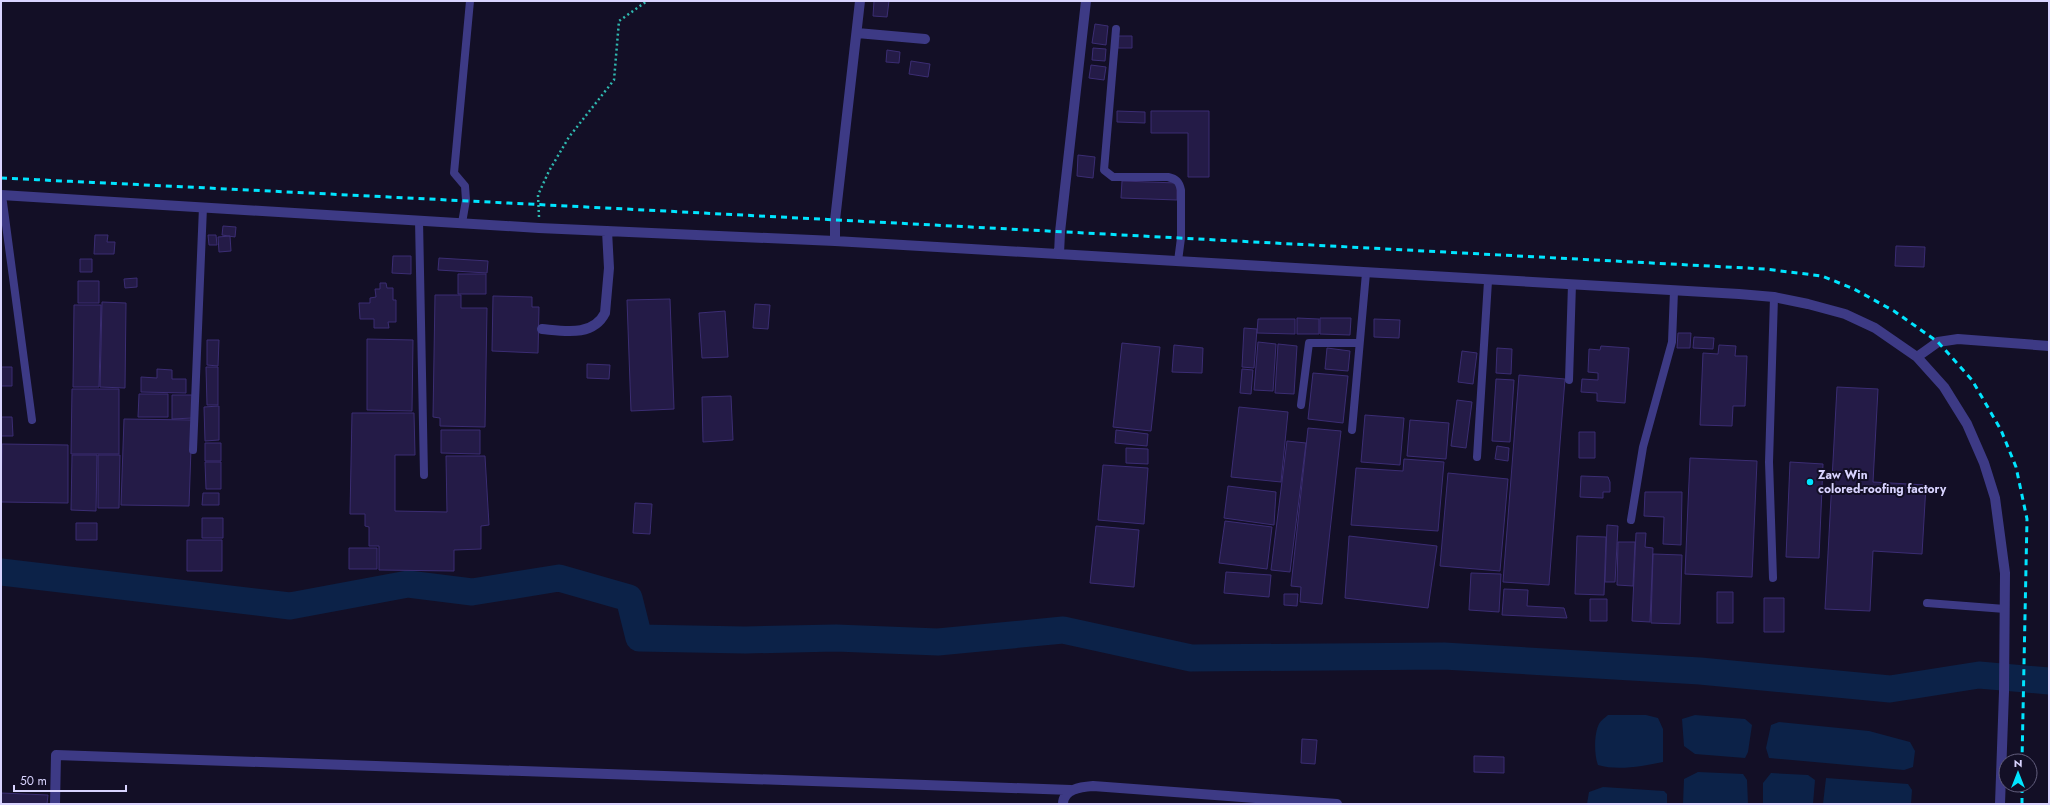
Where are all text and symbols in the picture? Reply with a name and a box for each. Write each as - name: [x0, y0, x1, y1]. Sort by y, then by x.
- place label: Zaw Win colored-roofing factory: [1818, 466, 1947, 498]
- marker: Zaw Win colored-roofing factory: [1805, 477, 1815, 487]
- north arrow: [1998, 753, 2038, 793]
- text: N: [2014, 755, 2022, 771]
- scale bar: [14, 767, 126, 793]
- text: 50 m: [20, 772, 47, 790]

